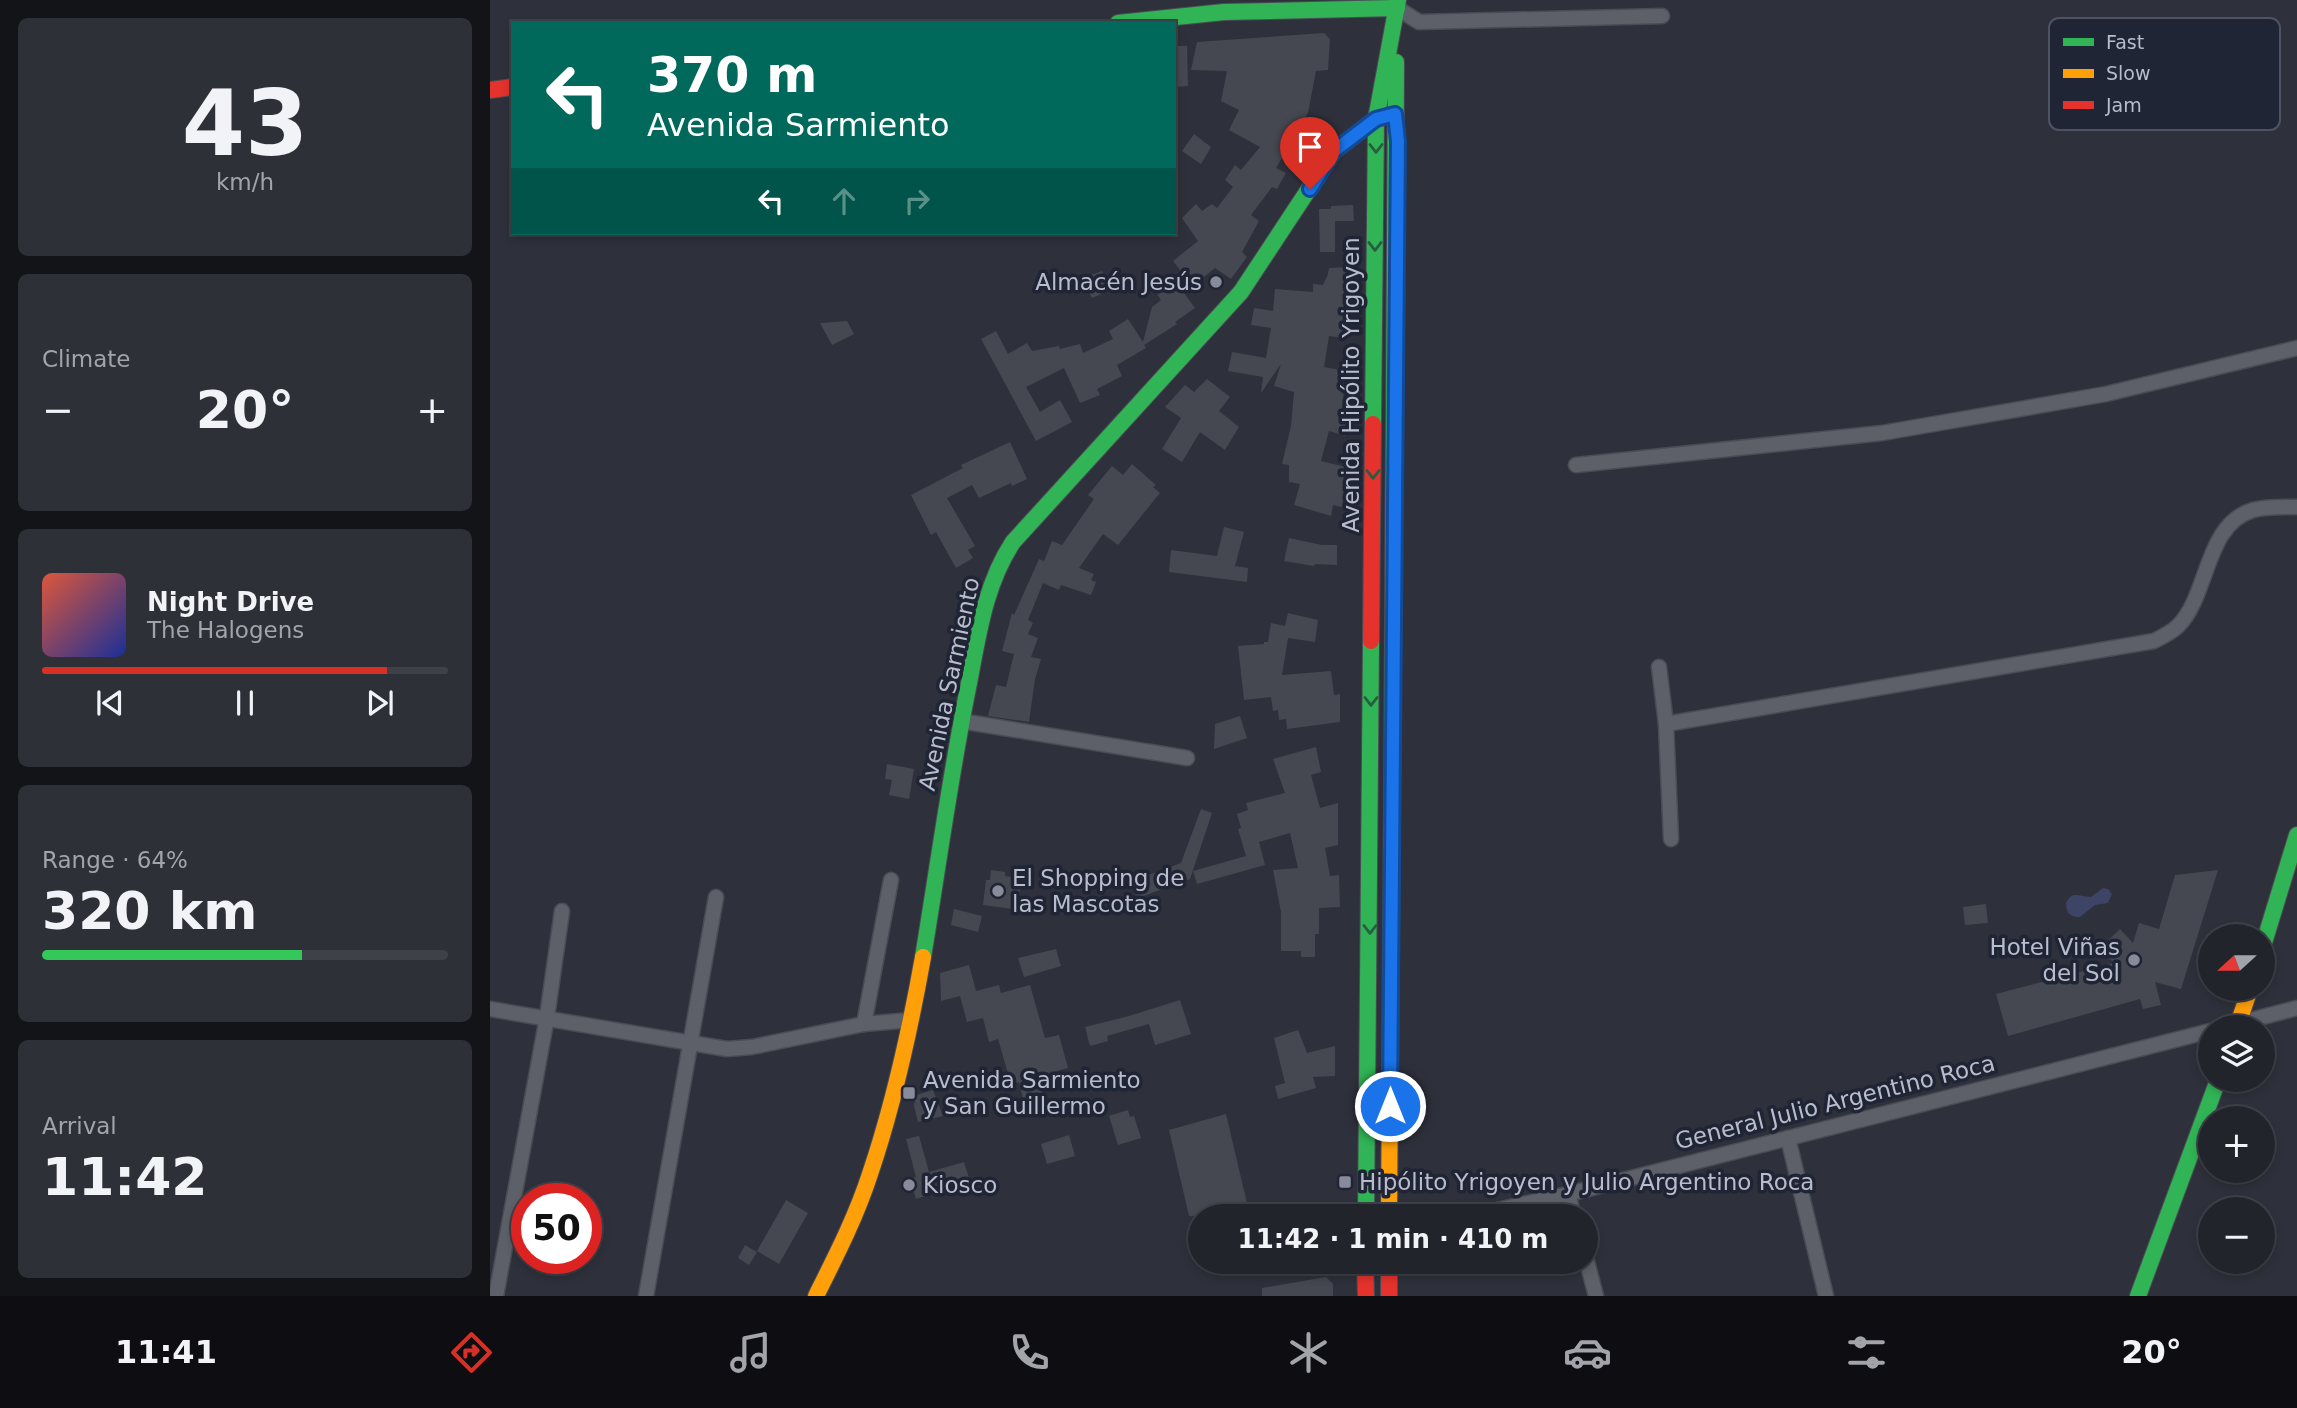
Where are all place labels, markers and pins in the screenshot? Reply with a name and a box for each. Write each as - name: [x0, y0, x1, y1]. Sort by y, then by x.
- pin: [1280, 117, 1340, 189]
- place label: Almacén Jesús: [1035, 269, 1202, 295]
- marker: Almacén Jesús: [1208, 274, 1224, 290]
- place label: El Shopping de las Mascotas: [1012, 865, 1184, 917]
- marker: El Shopping de las Mascotas: [990, 883, 1006, 899]
- place label: Hotel Viñas del Sol: [1989, 934, 2120, 986]
- marker: Hotel Viñas del Sol: [2126, 952, 2142, 968]
- place label: Avenida Sarmiento y San Guillermo: [923, 1067, 1140, 1119]
- marker: Avenida Sarmiento y San Guillermo: [901, 1085, 917, 1101]
- place label: Hipólito Yrigoyen y Julio Argentino Roca: [1359, 1169, 1814, 1195]
- place label: Kiosco: [923, 1172, 997, 1198]
- marker: Hipólito Yrigoyen y Julio Argentino Roca: [1337, 1174, 1353, 1190]
- marker: Kiosco: [901, 1177, 917, 1193]

